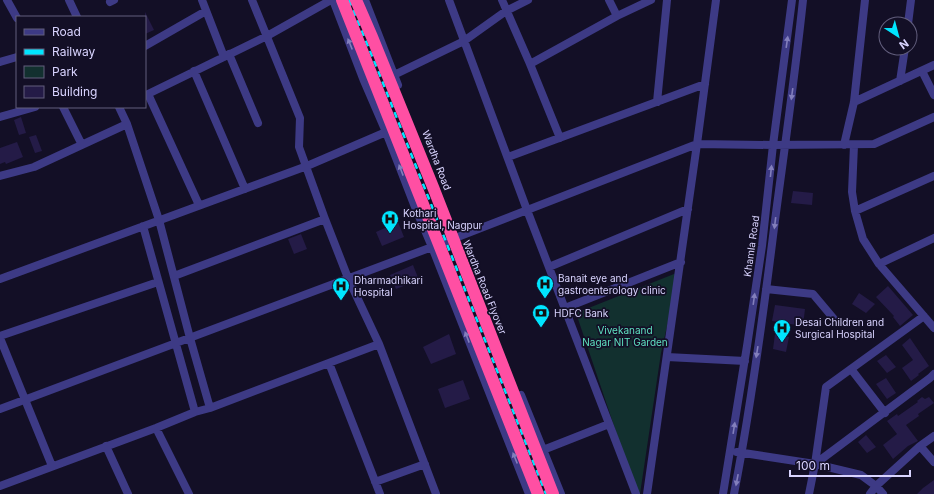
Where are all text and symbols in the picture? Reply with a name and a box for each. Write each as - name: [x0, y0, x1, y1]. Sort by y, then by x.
- legend: [16, 16, 146, 108]
- north arrow: [878, 16, 918, 56]
- text: Road: [52, 24, 81, 39]
- one-way arrow: [784, 36, 790, 48]
- text: N: [896, 36, 911, 52]
- one-way arrow: [347, 39, 353, 50]
- text: Railway: [52, 44, 96, 59]
- text: Park: [52, 64, 78, 79]
- text: Building: [52, 84, 97, 99]
- one-way arrow: [789, 88, 795, 100]
- street label: Wardha Road: [420, 128, 454, 192]
- one-way arrow: [397, 164, 403, 176]
- one-way arrow: [767, 165, 774, 177]
- place label: Kothari Hospital, Nagpur: [403, 207, 483, 231]
- hospital icon: Kothari Hospital, Nagpur: [380, 209, 400, 234]
- street label: Khamla Road: [741, 214, 761, 278]
- one-way arrow: [772, 217, 778, 229]
- street label: Wardha Road Flyover: [461, 238, 509, 336]
- place label: Banait eye and gastroenterology clinic: [558, 272, 666, 296]
- place label: Dharmadhikari Hospital: [354, 274, 423, 298]
- hospital icon: Banait eye and gastroenterology clinic: [535, 274, 555, 299]
- hospital icon: Dharmadhikari Hospital: [331, 276, 351, 301]
- one-way arrow: [751, 293, 757, 306]
- bank icon: HDFC Bank: [531, 303, 551, 328]
- place label: HDFC Bank: [554, 307, 609, 319]
- place label: Desai Children and Surgical Hospital: [795, 316, 884, 340]
- hospital icon: Desai Children and Surgical Hospital: [772, 318, 792, 343]
- park label: Vivekanand Nagar NIT Garden: [582, 324, 668, 348]
- one-way arrow: [464, 330, 470, 342]
- one-way arrow: [754, 346, 760, 358]
- one-way arrow: [731, 422, 737, 434]
- one-way arrow: [511, 451, 517, 463]
- scale bar: [790, 452, 910, 478]
- text: 100 m: [796, 458, 830, 473]
- one-way arrow: [733, 474, 739, 487]

